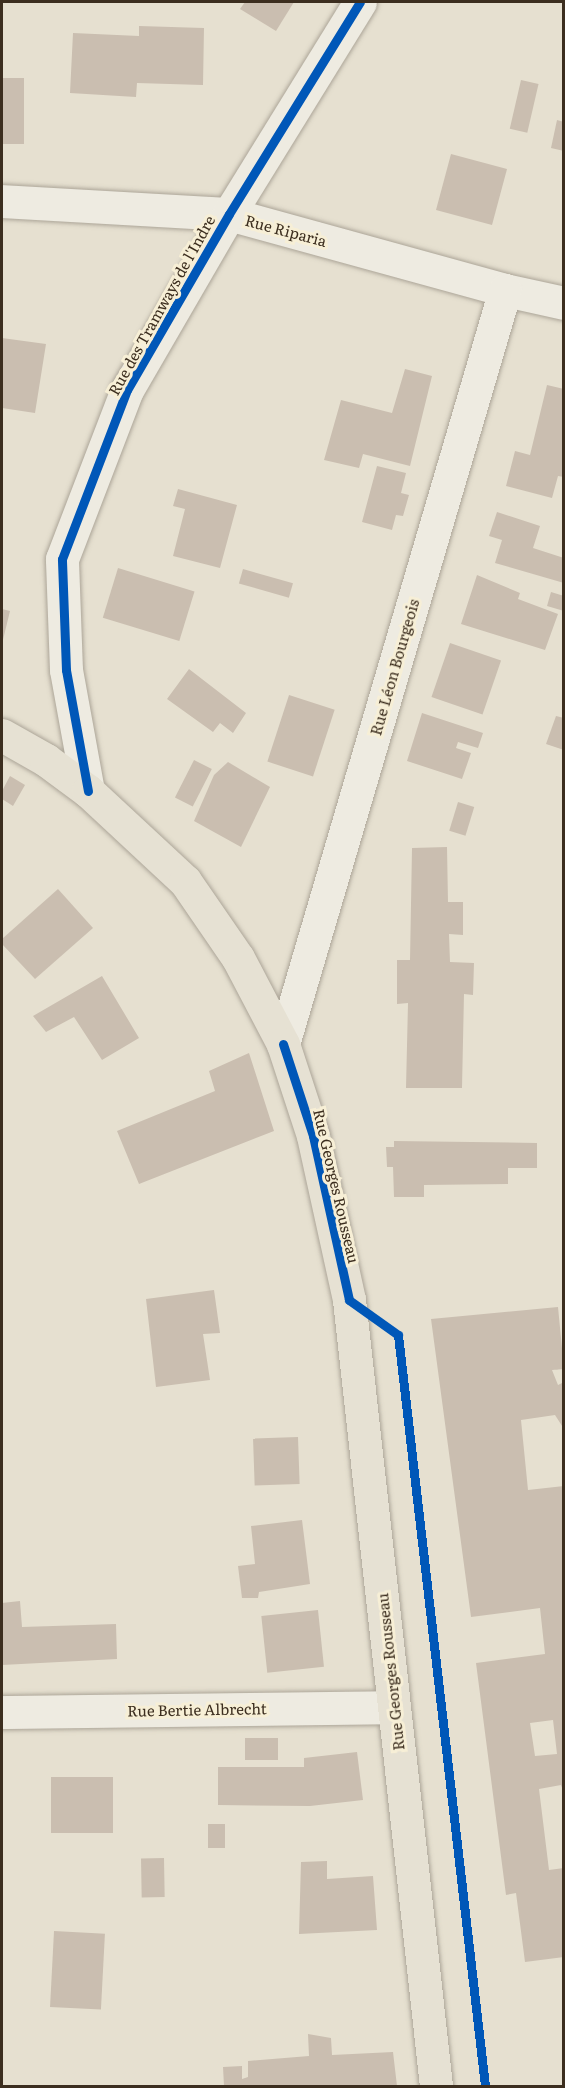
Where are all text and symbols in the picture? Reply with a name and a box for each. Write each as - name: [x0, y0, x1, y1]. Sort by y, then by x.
- street label: Rue Riparia: [243, 210, 329, 250]
- street label: Rue des Tramways de l'Indre: [104, 212, 218, 398]
- street label: Rue Léon Bourgeois: [366, 597, 422, 737]
- street label: Rue Georges Rousseau: [310, 1107, 364, 1265]
- street label: Rue Georges Rousseau: [373, 1593, 407, 1751]
- street label: Rue Bertie Albrecht: [127, 1699, 267, 1719]

